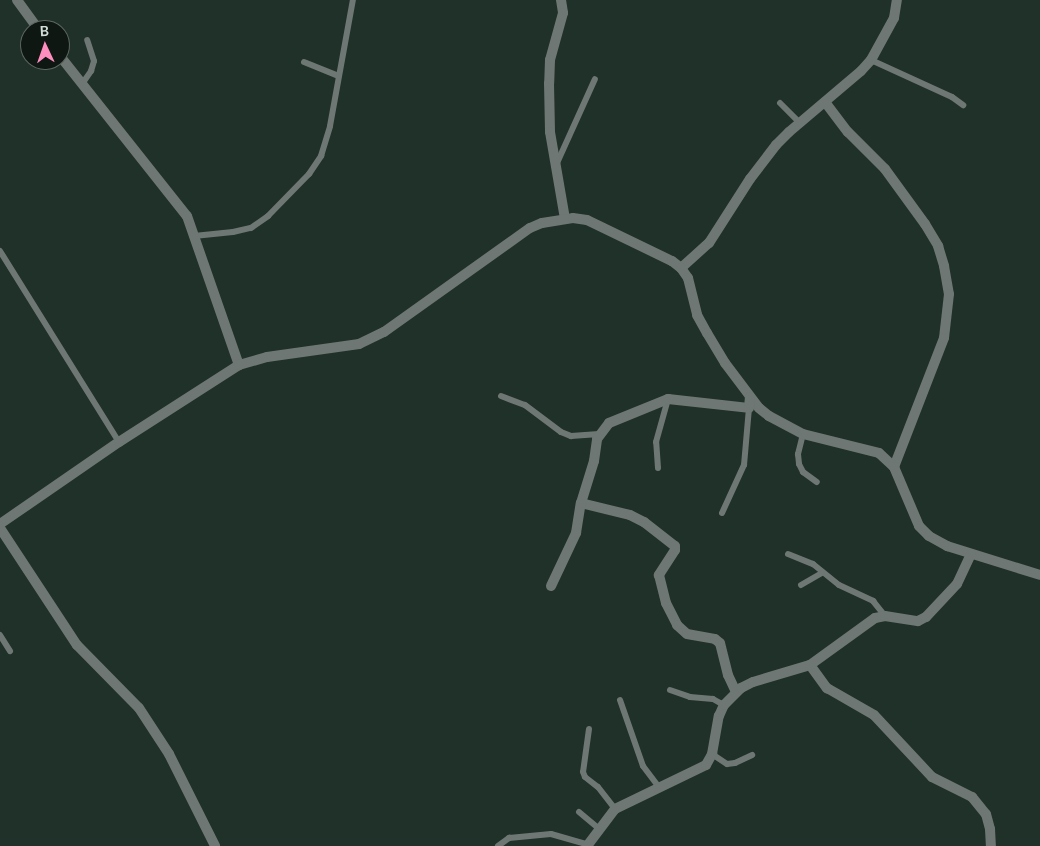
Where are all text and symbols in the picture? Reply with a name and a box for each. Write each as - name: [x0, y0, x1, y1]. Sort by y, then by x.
- north arrow: [20, 20, 70, 70]
- text: B: [39, 22, 49, 39]

